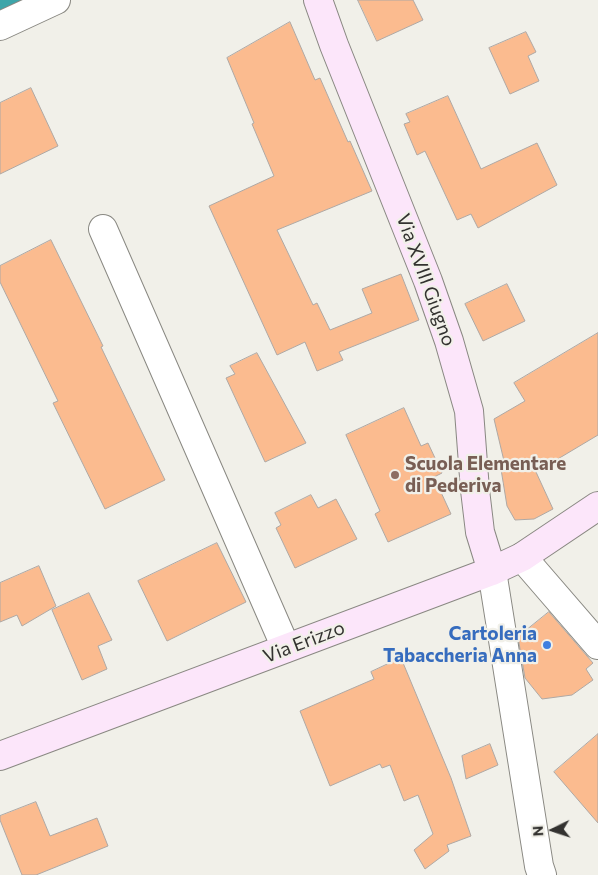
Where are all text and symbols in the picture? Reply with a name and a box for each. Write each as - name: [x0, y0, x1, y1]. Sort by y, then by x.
- street label: Via XVIII Giugno: [392, 211, 460, 349]
- place label: Scuola Elementare di Pederiva: [405, 453, 566, 497]
- marker: Scuola Elementare di Pederiva: [389, 469, 401, 481]
- street label: Via Erizzo: [260, 616, 348, 668]
- place label: Cartoleria Tabaccheria Anna: [383, 623, 537, 667]
- marker: Cartoleria Tabaccheria Anna: [541, 639, 553, 651]
- north arrow: [528, 805, 578, 855]
- text: N: [529, 825, 546, 837]

